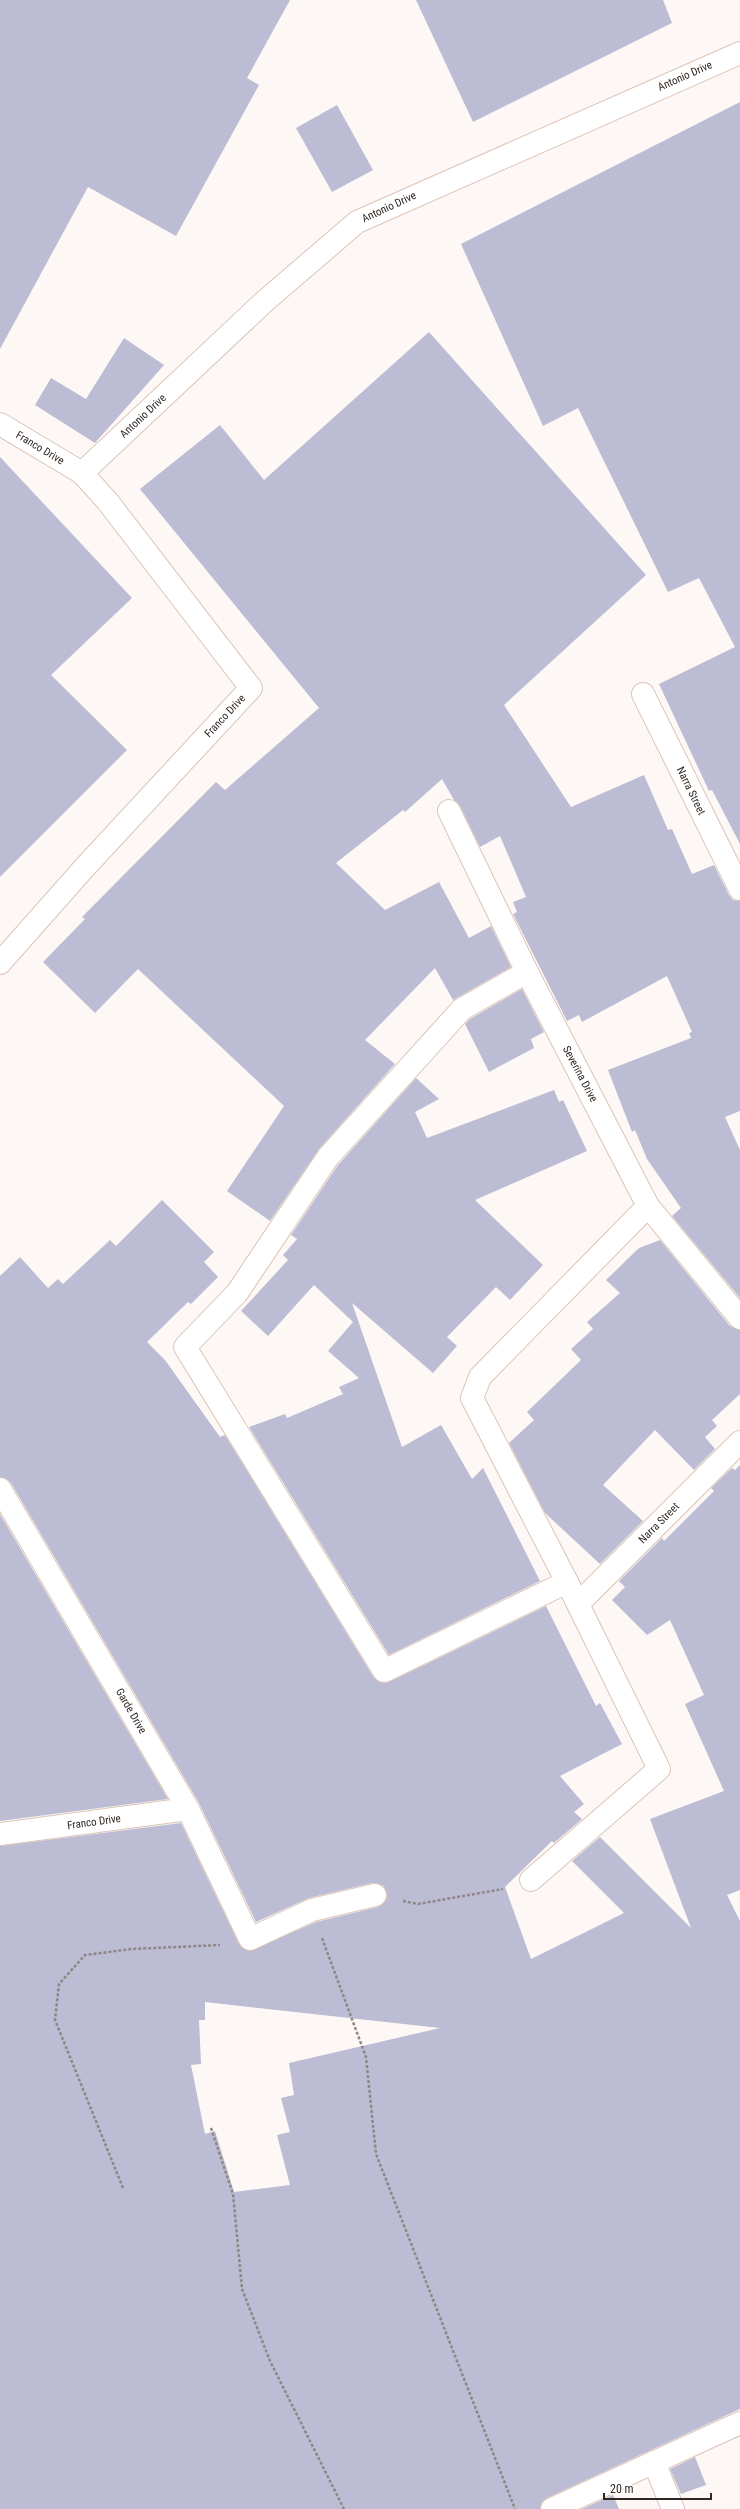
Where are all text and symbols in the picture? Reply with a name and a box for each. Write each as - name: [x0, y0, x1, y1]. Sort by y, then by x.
- street label: Antonio Drive: [656, 58, 714, 94]
- street label: Antonio Drive: [360, 189, 418, 225]
- street label: Antonio Drive: [117, 391, 169, 441]
- street label: Franco Drive: [14, 429, 66, 467]
- street label: Franco Drive: [202, 692, 248, 740]
- street label: Narra Street: [674, 765, 708, 817]
- street label: Severina Drive: [560, 1044, 600, 1104]
- street label: Narra Street: [636, 1500, 682, 1546]
- street label: Garde Drive: [113, 1686, 149, 1736]
- street label: Franco Drive: [66, 1812, 122, 1832]
- scale bar: [604, 2475, 711, 2501]
- text: 20 m: [610, 2482, 634, 2496]

